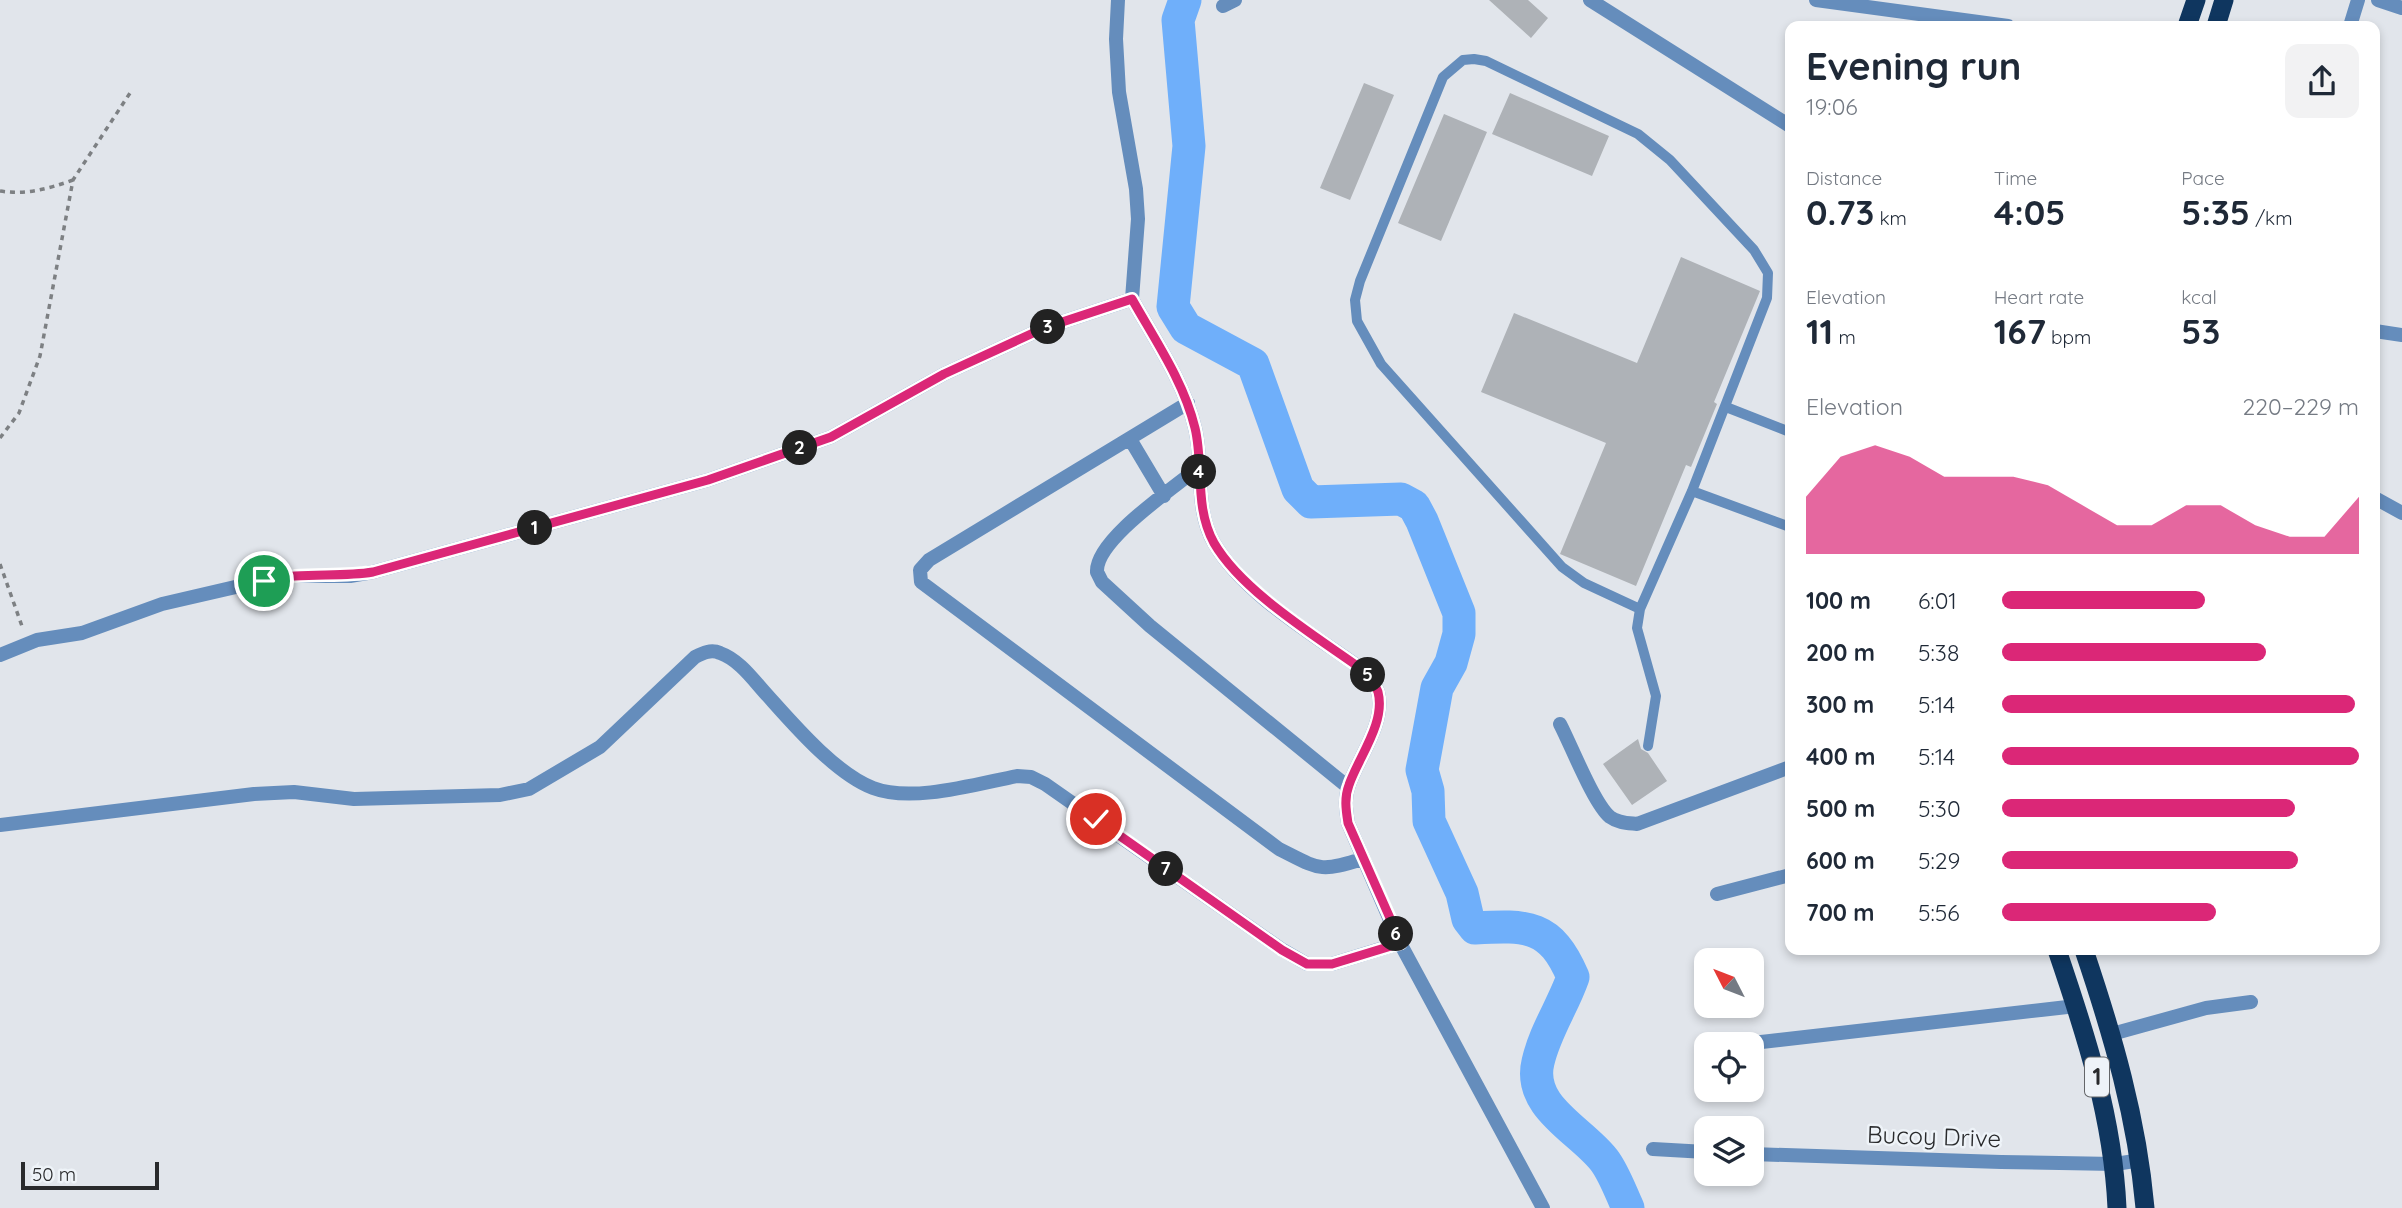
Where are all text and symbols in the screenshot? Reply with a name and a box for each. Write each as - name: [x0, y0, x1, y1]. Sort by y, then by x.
- text: Evening run: [1806, 42, 2021, 90]
- button: share: [2285, 44, 2359, 118]
- text: 19:06: [1806, 92, 1858, 121]
- text: Distance: [1806, 166, 1882, 190]
- text: Time: [1994, 166, 2037, 190]
- text: Pace: [2181, 166, 2225, 190]
- text: 0.73: [1806, 190, 1874, 234]
- text: 4:05: [1994, 190, 2065, 234]
- text: 5:35: [2181, 190, 2250, 234]
- text: km: [1874, 206, 1907, 230]
- text: /km: [2250, 206, 2293, 230]
- text: Elevation: [1806, 285, 1886, 309]
- text: Heart rate: [1994, 285, 2084, 309]
- text: kcal: [2181, 285, 2217, 309]
- text: 11: [1806, 309, 1833, 353]
- text: 167: [1994, 309, 2046, 353]
- text: 53: [2181, 309, 2220, 353]
- pin: 3: [1030, 310, 1066, 344]
- text: 3: [1042, 314, 1053, 338]
- text: m: [1833, 325, 1856, 349]
- text: bpm: [2046, 325, 2091, 349]
- text: Elevation: [1806, 392, 1903, 421]
- text: 220–229 m: [2243, 392, 2359, 421]
- pin: 2: [782, 430, 818, 466]
- text: 2: [794, 435, 805, 459]
- pin: 4: [1182, 454, 1216, 490]
- text: 4: [1193, 459, 1204, 483]
- pin: 1: [518, 510, 552, 546]
- text: 1: [531, 515, 538, 539]
- pin: [234, 551, 294, 611]
- icon: arrive: [245, 562, 283, 600]
- text: 100 m: [1806, 586, 1871, 615]
- text: 6:01: [1918, 586, 1957, 615]
- text: 200 m: [1806, 638, 1875, 667]
- text: 5:38: [1918, 638, 1959, 667]
- pin: 5: [1350, 658, 1386, 692]
- text: 5: [1362, 662, 1373, 686]
- text: 300 m: [1806, 690, 1874, 719]
- text: 5:14: [1918, 690, 1955, 719]
- text: 400 m: [1806, 742, 1875, 771]
- text: 5:14: [1918, 742, 1955, 771]
- pin: [1066, 789, 1126, 849]
- text: 500 m: [1806, 794, 1875, 823]
- text: 5:30: [1918, 794, 1961, 823]
- icon: check: [1077, 800, 1115, 838]
- text: 600 m: [1806, 846, 1875, 875]
- text: 5:29: [1918, 846, 1960, 875]
- pin: 7: [1148, 852, 1184, 886]
- text: 7: [1160, 856, 1171, 880]
- text: 700 m: [1806, 898, 1875, 927]
- text: 5:56: [1918, 898, 1960, 927]
- pin: 6: [1378, 916, 1414, 951]
- text: 6: [1390, 921, 1401, 945]
- north arrow: [1694, 948, 1764, 1018]
- map controls: [1694, 948, 1764, 1186]
- button: locate: [1694, 1032, 1764, 1102]
- road number: 1: [2085, 1058, 2109, 1096]
- button: layers: [1694, 1116, 1764, 1186]
- street label: Bucoy Drive: [1866, 1119, 2002, 1153]
- scale bar: [21, 1159, 159, 1191]
- text: 50 m: [32, 1162, 76, 1186]

